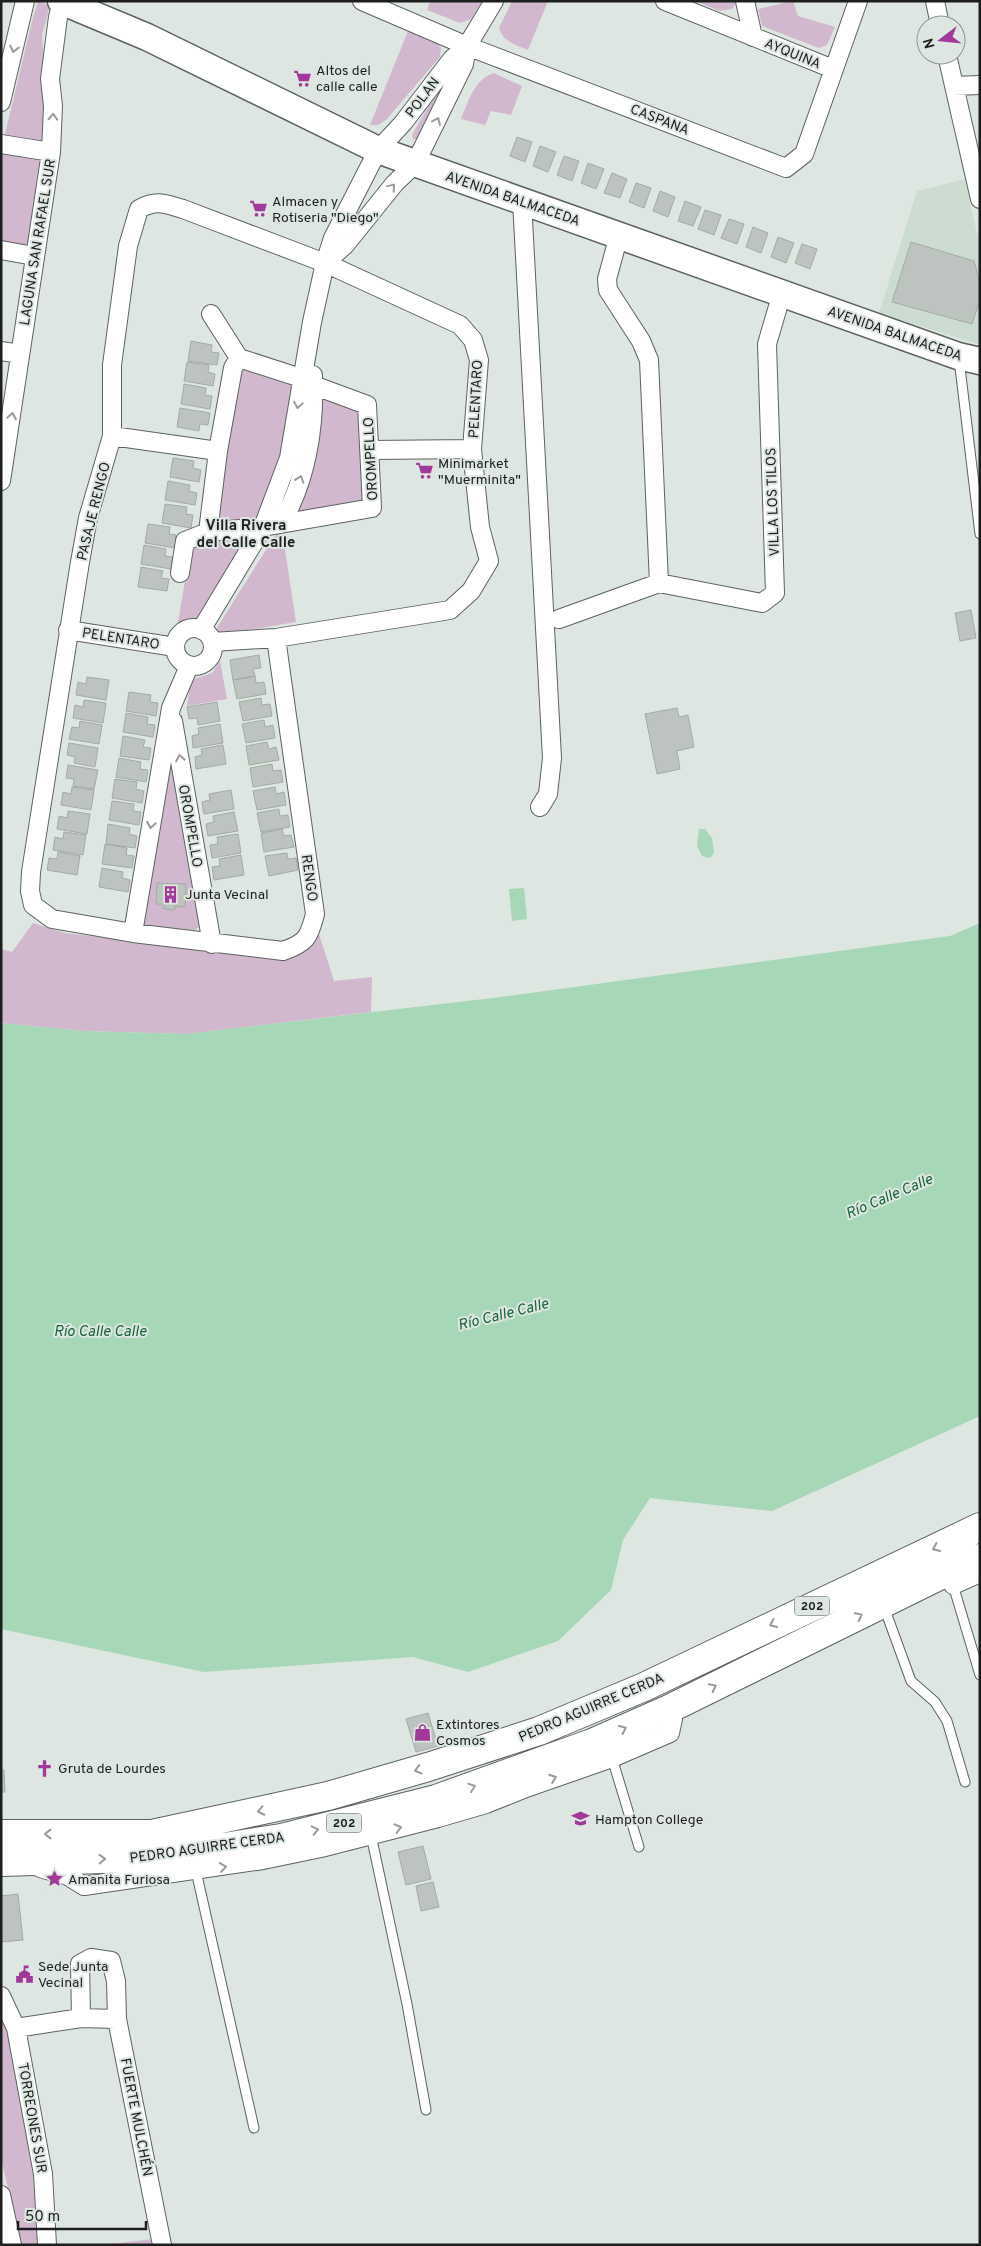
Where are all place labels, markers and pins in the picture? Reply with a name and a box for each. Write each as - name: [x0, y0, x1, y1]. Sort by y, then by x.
- place label: Altos del calle calle: [316, 63, 377, 96]
- supermarket icon: Altos del calle calle: [292, 68, 312, 88]
- place label: Almacen y Rotiseria "Diego": [272, 194, 379, 227]
- supermarket icon: Almacen y Rotiseria "Diego": [248, 199, 268, 219]
- place label: Minimarket "Muerminita": [438, 456, 521, 489]
- supermarket icon: Minimarket "Muerminita": [414, 461, 434, 481]
- building icon: Junta Vecinal: [161, 884, 181, 904]
- place label: Junta Vecinal: [185, 887, 269, 904]
- place label: Extintores Cosmos: [436, 1717, 500, 1750]
- shop icon: Extintores Cosmos: [412, 1722, 432, 1742]
- church icon: Gruta de Lourdes: [34, 1758, 54, 1778]
- place label: Gruta de Lourdes: [58, 1761, 166, 1778]
- school or university icon: Hampton College: [571, 1809, 591, 1829]
- place label: Hampton College: [595, 1812, 703, 1829]
- place icon: Amanita Furiosa: [44, 1869, 64, 1889]
- place label: Amanita Furiosa: [68, 1872, 170, 1889]
- place label: Sede Junta Vecinal: [38, 1959, 108, 1992]
- public building icon: Sede Junta Vecinal: [14, 1964, 34, 1984]

